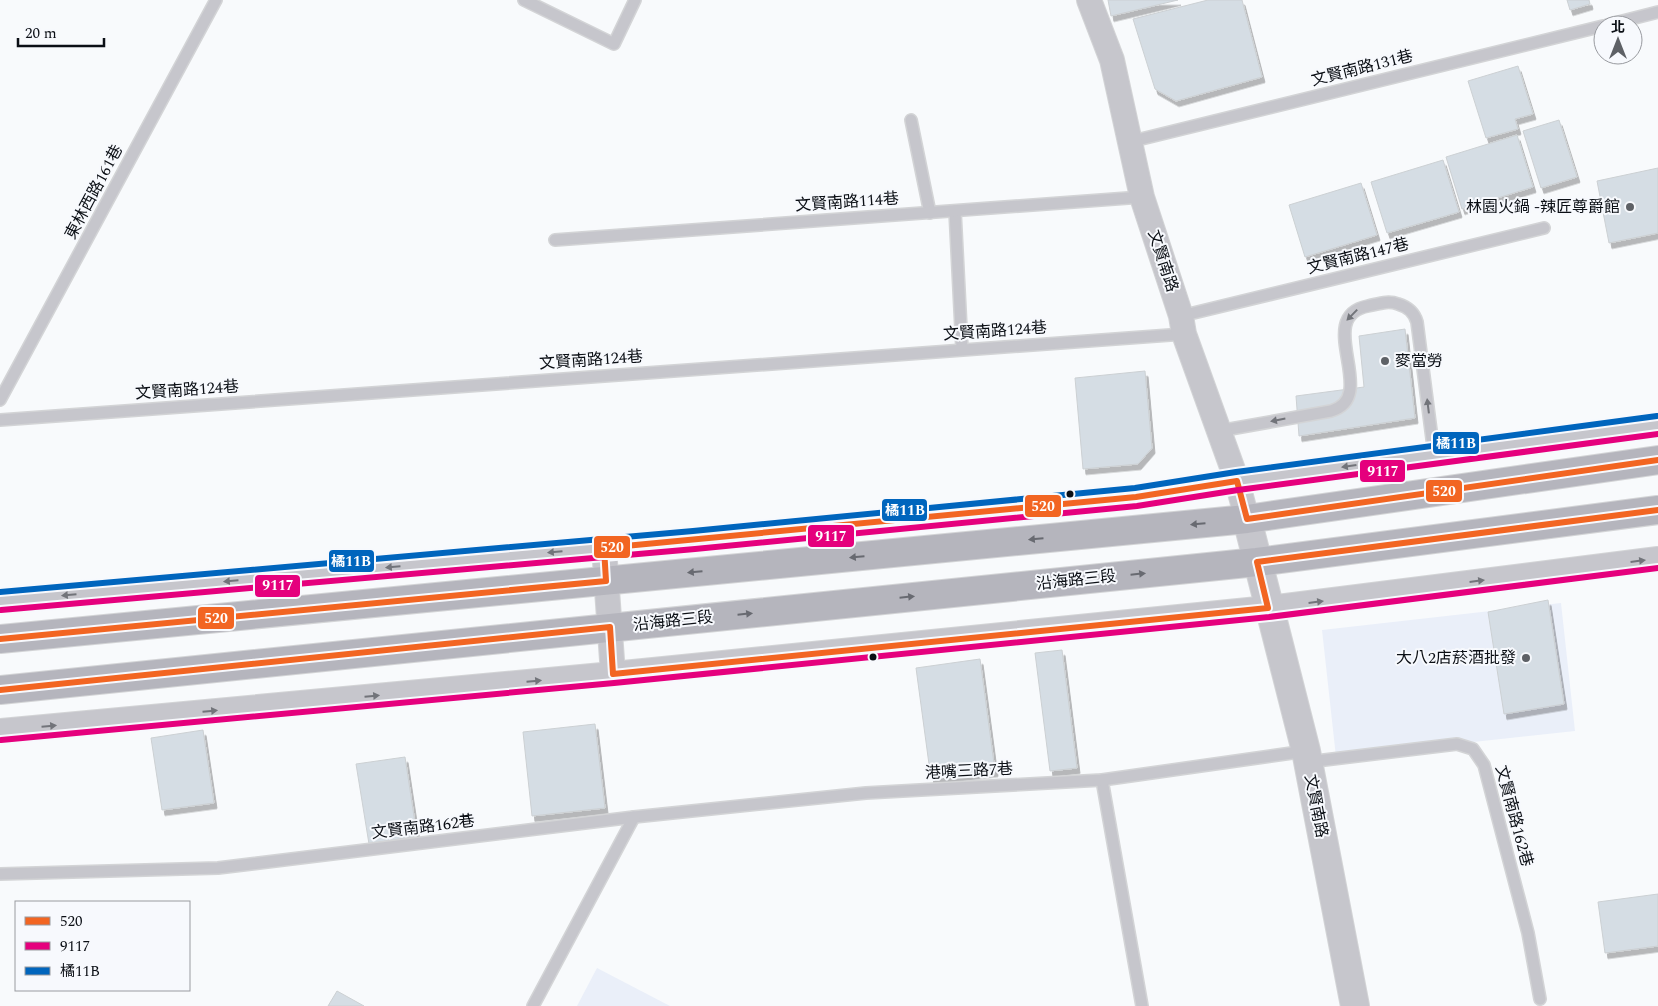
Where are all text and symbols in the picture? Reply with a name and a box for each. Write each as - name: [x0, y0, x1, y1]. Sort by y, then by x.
- scale bar: [18, 15, 104, 47]
- north arrow: [1593, 15, 1643, 65]
- text: 北: [1611, 17, 1625, 38]
- text: 20 m: [25, 22, 57, 45]
- street label: 文賢南路131巷: [1309, 44, 1415, 92]
- street label: 東林西路161巷: [59, 140, 129, 244]
- street label: 文賢南路114巷: [794, 186, 900, 218]
- place label: 林園火鍋 -辣匠尊爵館: [1466, 195, 1620, 219]
- marker: 林園火鍋 -辣匠尊爵館: [1624, 201, 1636, 213]
- street label: 文賢南路: [1142, 227, 1184, 295]
- street label: 文賢南路147巷: [1305, 232, 1411, 280]
- one-way arrow: [1346, 309, 1358, 321]
- street label: 文賢南路124巷: [942, 315, 1048, 347]
- street label: 文賢南路124巷: [538, 344, 644, 376]
- place label: 麥當勞: [1395, 349, 1443, 373]
- marker: 麥當勞: [1379, 355, 1391, 367]
- street label: 文賢南路124巷: [134, 374, 240, 406]
- one-way arrow: [1424, 398, 1432, 414]
- one-way arrow: [1271, 416, 1286, 424]
- line badge: 橘11B: [1432, 431, 1480, 455]
- text: 橘11B: [1436, 433, 1476, 454]
- line badge: 9117: [1359, 459, 1406, 483]
- text: 9117: [1367, 461, 1399, 482]
- one-way arrow: [1341, 462, 1357, 470]
- line badge: 520: [1425, 479, 1463, 503]
- text: 520: [1432, 481, 1456, 502]
- unlabelled marker: [1065, 489, 1075, 499]
- line badge: 520: [1024, 494, 1062, 518]
- text: 520: [1031, 496, 1055, 517]
- line badge: 橘11B: [881, 498, 928, 522]
- text: 橘11B: [885, 500, 925, 521]
- one-way arrow: [1190, 520, 1206, 528]
- line badge: 9117: [807, 524, 855, 548]
- text: 9117: [815, 526, 847, 547]
- line badge: 520: [593, 535, 631, 559]
- one-way arrow: [1028, 536, 1044, 544]
- text: 520: [600, 537, 624, 558]
- line badge: 橘11B: [328, 549, 375, 573]
- one-way arrow: [547, 549, 563, 557]
- text: 橘11B: [331, 551, 371, 572]
- one-way arrow: [849, 553, 865, 561]
- one-way arrow: [1631, 557, 1647, 565]
- one-way arrow: [385, 563, 401, 571]
- street label: 沿海路三段: [1035, 564, 1117, 596]
- one-way arrow: [687, 568, 703, 576]
- one-way arrow: [1131, 570, 1147, 578]
- line badge: 9117: [254, 574, 301, 598]
- text: 9117: [262, 575, 294, 596]
- one-way arrow: [223, 577, 239, 585]
- one-way arrow: [1470, 577, 1486, 585]
- one-way arrow: [61, 591, 77, 599]
- one-way arrow: [899, 593, 915, 601]
- one-way arrow: [1308, 598, 1324, 606]
- street label: 沿海路三段: [632, 605, 714, 637]
- line badge: 520: [197, 606, 235, 630]
- text: 520: [204, 608, 228, 629]
- one-way arrow: [738, 610, 754, 618]
- place label: 大八2店菸酒批發: [1396, 646, 1516, 670]
- unlabelled marker: [868, 652, 878, 662]
- marker: 大八2店菸酒批發: [1520, 652, 1532, 664]
- one-way arrow: [526, 677, 542, 685]
- one-way arrow: [364, 692, 380, 700]
- one-way arrow: [203, 707, 219, 715]
- one-way arrow: [41, 722, 57, 730]
- street label: 港嘴三路7巷: [924, 757, 1014, 785]
- street label: 文賢南路162巷: [1489, 763, 1539, 869]
- street label: 文賢南路: [1298, 772, 1334, 840]
- street label: 文賢南路162巷: [370, 809, 476, 845]
- legend: [15, 901, 190, 991]
- text: 520: [60, 910, 83, 933]
- text: 9117: [60, 935, 90, 958]
- text: 橘11B: [60, 960, 100, 983]

